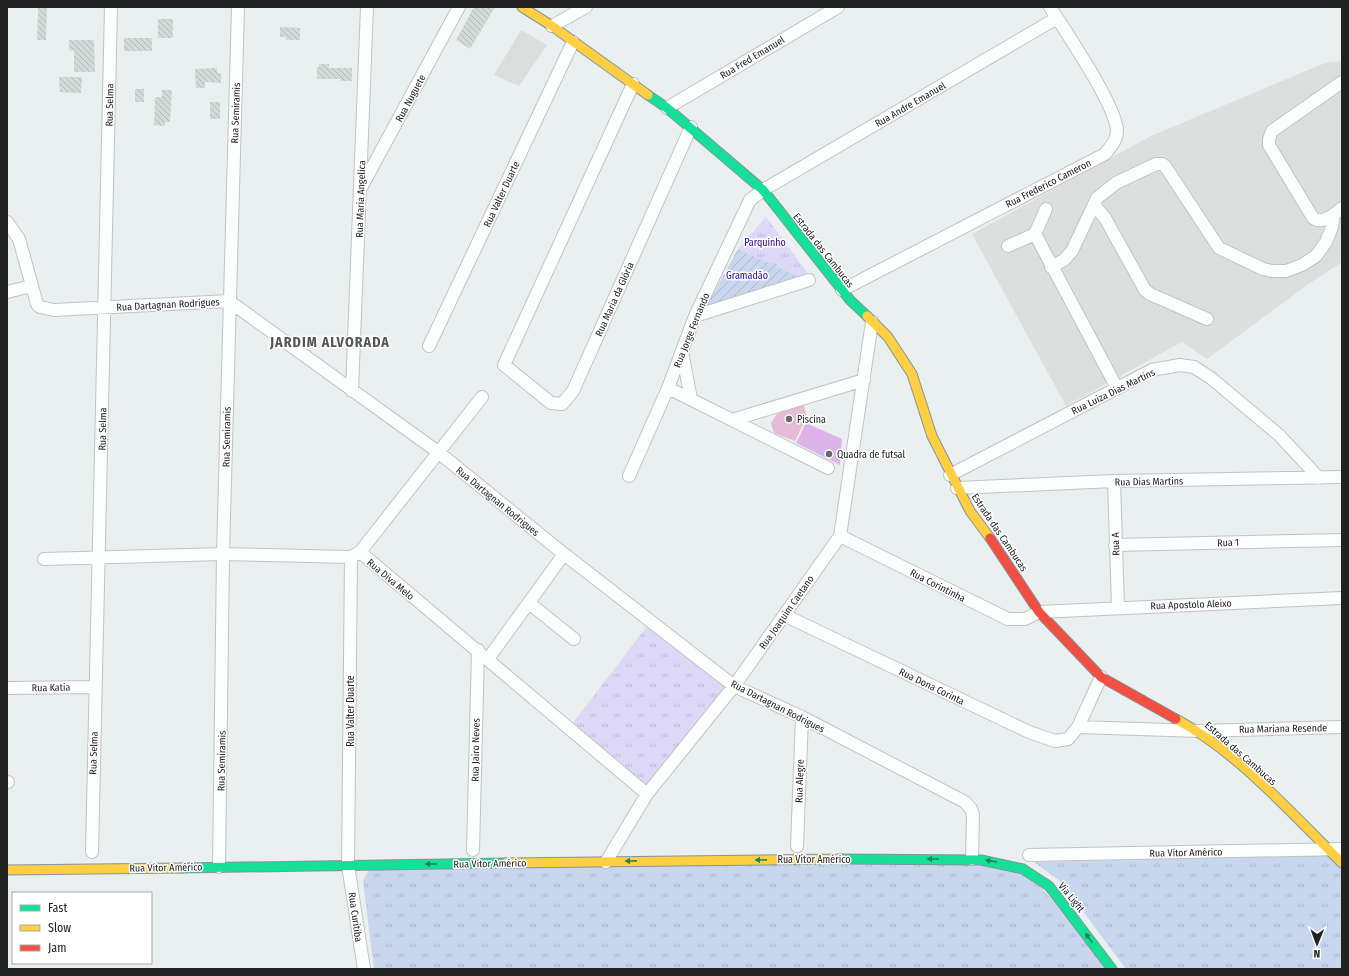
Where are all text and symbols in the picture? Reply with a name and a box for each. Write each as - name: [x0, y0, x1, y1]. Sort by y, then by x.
- street label: Rua Fred Emanuel: [718, 34, 787, 82]
- street label: Rua Nuguete: [393, 73, 428, 124]
- street label: Rua Andre Emanuel: [873, 80, 948, 130]
- street label: Rua Selma: [104, 83, 116, 127]
- street label: Rua Semiramis: [229, 83, 243, 144]
- street label: Rua Frederico Cameron: [1004, 157, 1093, 211]
- street label: Rua Valter Duarte: [481, 159, 522, 229]
- street label: Rua Maria Angelica: [354, 160, 368, 238]
- street label: Estrada das Cambucas: [790, 211, 856, 290]
- park label: Parquinho: [744, 237, 786, 249]
- street label: Rua Maria da Glória: [593, 260, 637, 339]
- park label: Gramadão: [726, 270, 768, 282]
- street label: Rua Jorge Fernando: [671, 291, 712, 370]
- street label: Rua Dartagnan Rodrigues: [116, 296, 220, 314]
- district label: JARDIM ALVORADA: [269, 334, 390, 351]
- street label: Rua Luiza Dias Martins: [1070, 366, 1157, 417]
- street label: Rua Selma: [97, 407, 109, 451]
- street label: Rua Semiramis: [220, 407, 234, 467]
- marker: Piscina: [784, 414, 794, 424]
- place label: Piscina: [797, 414, 826, 426]
- marker: Quadra de futsal: [824, 449, 834, 459]
- place label: Quadra de futsal: [837, 449, 905, 461]
- street label: Rua Dartagnan Rodrigues: [453, 465, 541, 539]
- street label: Rua Dias Martins: [1115, 475, 1183, 489]
- street label: Estrada das Cambucas: [969, 491, 1030, 574]
- street label: Rua A: [1110, 531, 1122, 556]
- street label: Rua 1: [1217, 537, 1239, 549]
- street label: Rua Diva Melo: [364, 557, 416, 603]
- street label: Rua Corintinha: [908, 567, 967, 605]
- street label: Rua Joaquim Caetano: [757, 573, 817, 652]
- street label: Rua Apostolo Aleixo: [1150, 598, 1232, 612]
- street label: Rua Dona Corinta: [897, 666, 966, 708]
- street label: Rua Valter Duarte: [345, 675, 357, 747]
- street label: Rua Dartagnan Rodrigues: [729, 678, 826, 736]
- street label: Rua Katia: [32, 682, 71, 694]
- street label: Rua Jairo Neves: [469, 718, 483, 782]
- street label: Estrada das Cambucas: [1202, 719, 1279, 788]
- street label: Rua Mariana Resende: [1239, 722, 1327, 736]
- street label: Rua Selma: [87, 731, 101, 775]
- street label: Rua Semiramis: [215, 731, 229, 791]
- street label: Rua Alegre: [793, 759, 807, 803]
- street label: Rua Vítor Américo: [1149, 845, 1223, 860]
- street label: Rua Vítor Américo: [777, 853, 851, 866]
- street label: Rua Vítor Américo: [453, 856, 527, 871]
- one-way arrow: [926, 856, 939, 862]
- one-way arrow: [754, 857, 767, 863]
- one-way arrow: [625, 858, 637, 865]
- one-way arrow: [985, 858, 997, 864]
- street label: Rua Vítor Américo: [129, 860, 203, 875]
- one-way arrow: [424, 861, 437, 867]
- street label: Via Light: [1056, 880, 1087, 916]
- legend: [12, 892, 152, 964]
- street label: Rua Curitiba: [346, 892, 364, 943]
- text: Fast: [48, 901, 67, 915]
- text: Slow: [48, 921, 71, 935]
- north arrow: [1297, 924, 1337, 964]
- one-way arrow: [1085, 932, 1093, 943]
- text: Jam: [48, 941, 66, 955]
- text: N: [1313, 947, 1320, 960]

